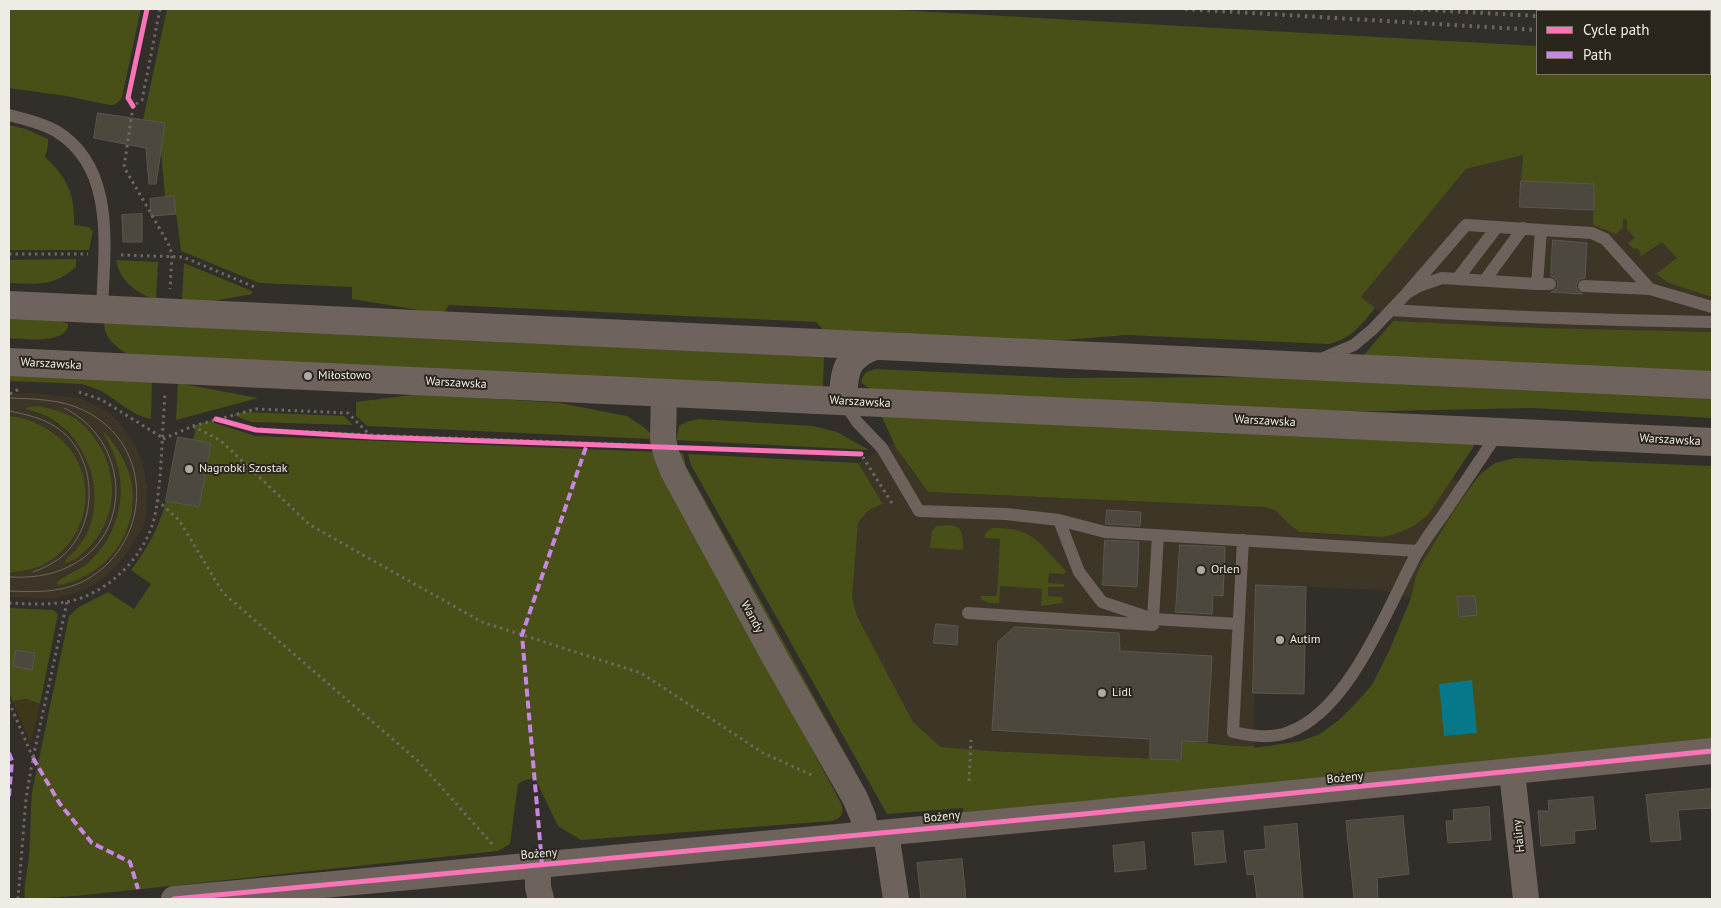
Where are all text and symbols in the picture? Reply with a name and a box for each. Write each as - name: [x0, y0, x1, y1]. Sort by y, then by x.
- legend: [1536, 10, 1711, 75]
- text: Cycle path: [1583, 20, 1649, 39]
- text: Path: [1583, 45, 1612, 64]
- street label: Warszawska: [20, 355, 82, 373]
- place label: Miłostowo: [318, 369, 371, 383]
- marker: Miłostowo: [302, 370, 314, 382]
- street label: Warszawska: [425, 374, 487, 392]
- street label: Warszawska: [829, 393, 891, 411]
- street label: Warszawska: [1234, 412, 1296, 430]
- street label: Warszawska: [1639, 431, 1701, 449]
- place label: Nagrobki Szostak: [199, 462, 287, 476]
- marker: Nagrobki Szostak: [183, 463, 195, 475]
- place label: Orlen: [1211, 563, 1239, 577]
- marker: Orlen: [1195, 564, 1207, 576]
- street label: Wandy: [737, 599, 767, 635]
- place label: Autim: [1290, 633, 1321, 647]
- marker: Autim: [1274, 634, 1286, 646]
- place label: Lidl: [1112, 686, 1131, 700]
- marker: Lidl: [1096, 687, 1108, 699]
- street label: Bożeny: [1326, 769, 1364, 787]
- street label: Bożeny: [923, 808, 961, 826]
- street label: Haliny: [1510, 819, 1528, 853]
- street label: Bożeny: [520, 845, 558, 863]

